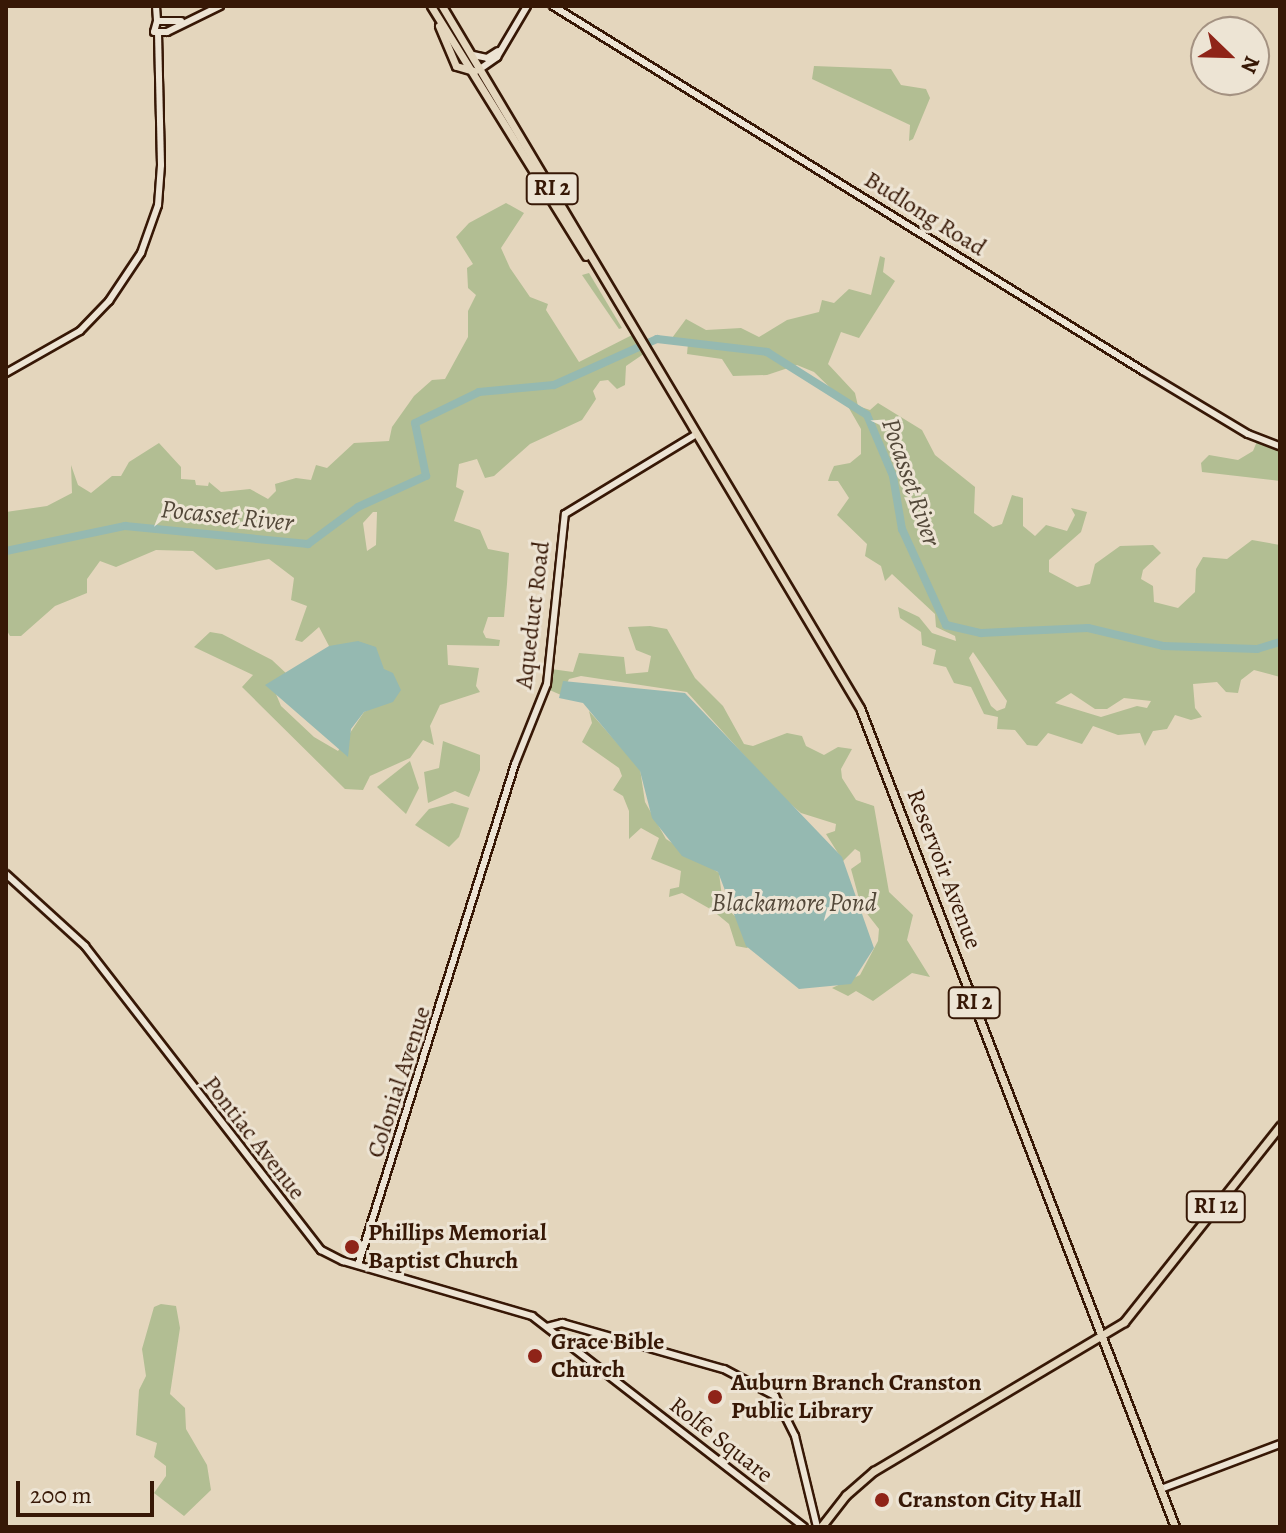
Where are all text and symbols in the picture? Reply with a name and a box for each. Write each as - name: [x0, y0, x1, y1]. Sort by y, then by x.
- north arrow: [1190, 16, 1270, 96]
- text: N: [1233, 51, 1267, 78]
- street label: Budlong Road: [859, 165, 991, 263]
- road number: RI 2: [524, 171, 580, 207]
- water label: Pocasset River: [875, 414, 947, 550]
- water label: Pocasset River: [159, 494, 295, 538]
- street label: Aqueduct Road: [510, 540, 556, 690]
- street label: Reservoir Avenue: [900, 785, 988, 953]
- water label: Blackamore Pond: [711, 887, 877, 919]
- road number: RI 2: [946, 985, 1002, 1021]
- street label: Colonial Avenue: [361, 1003, 437, 1161]
- street label: Pontiac Avenue: [197, 1070, 311, 1206]
- road number: RI 12: [1184, 1189, 1248, 1225]
- place label: Phillips Memorial Baptist Church: [368, 1219, 547, 1275]
- marker: Phillips Memorial Baptist Church: [343, 1238, 361, 1256]
- place label: Grace Bible Church: [551, 1328, 664, 1384]
- marker: Grace Bible Church: [526, 1347, 544, 1365]
- place label: Auburn Branch Cranston Public Library: [731, 1369, 981, 1425]
- marker: Auburn Branch Cranston Public Library: [706, 1388, 724, 1406]
- street label: Rolfe Square: [664, 1391, 778, 1489]
- scale bar: [20, 1465, 158, 1515]
- text: 200 m: [30, 1479, 92, 1511]
- place label: Cranston City Hall: [898, 1486, 1081, 1514]
- marker: Cranston City Hall: [873, 1491, 891, 1509]

